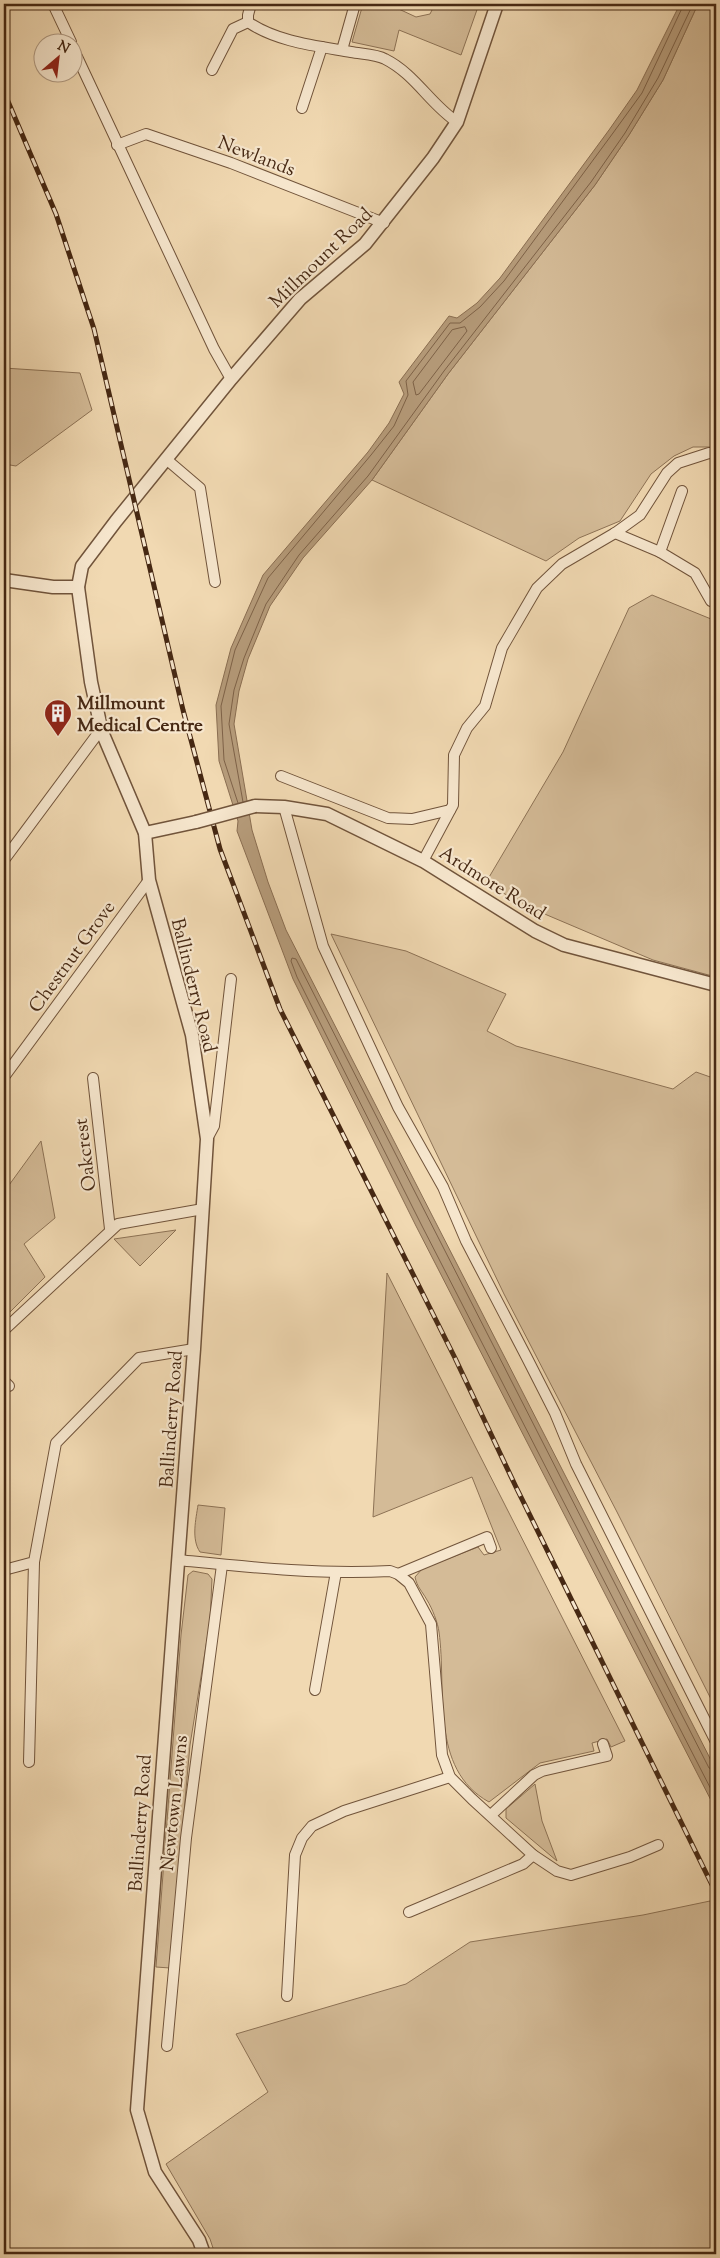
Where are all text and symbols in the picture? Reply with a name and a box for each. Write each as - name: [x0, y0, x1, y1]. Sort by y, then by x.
- north arrow: [32, 32, 82, 82]
- text: N: [54, 37, 73, 60]
- street label: Newlands: [214, 130, 299, 184]
- street label: Millmount Road: [264, 202, 380, 315]
- place label: Millmount Medical Centre: [77, 691, 203, 740]
- building icon: Millmount Medical Centre: [43, 698, 73, 737]
- street label: Ardmore Road: [433, 840, 551, 928]
- street label: Chestnut Grove: [23, 896, 123, 1019]
- street label: Ballinderry Road: [163, 916, 222, 1056]
- street label: Oakcrest: [69, 1116, 104, 1193]
- street label: Ballinderry Road: [154, 1349, 191, 1489]
- street label: Newtown Lawns: [155, 1734, 196, 1872]
- street label: Ballinderry Road: [123, 1753, 160, 1893]

